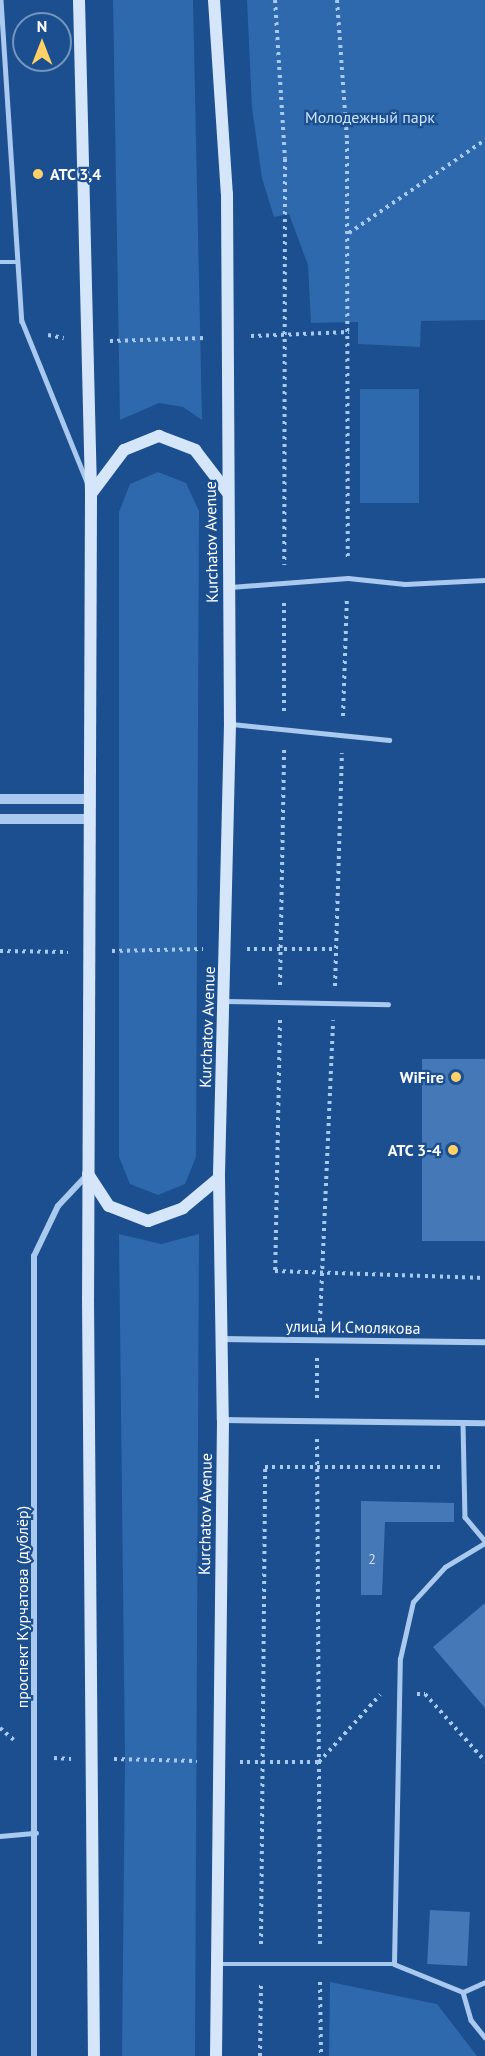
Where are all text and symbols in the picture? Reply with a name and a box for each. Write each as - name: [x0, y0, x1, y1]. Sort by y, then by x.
- north arrow: [12, 12, 72, 72]
- text: N: [37, 16, 47, 36]
- park label: Молодежный парк: [305, 107, 435, 127]
- place label: АТС 3,4: [50, 164, 102, 184]
- marker: АТС 3,4: [31, 167, 45, 181]
- street label: Kurchatov Avenue: [200, 480, 222, 604]
- street label: Kurchatov Avenue: [195, 965, 219, 1089]
- place label: WiFire: [400, 1067, 444, 1087]
- marker: WiFire: [449, 1070, 463, 1084]
- place label: АТС 3-4: [387, 1140, 441, 1160]
- marker: АТС 3-4: [446, 1143, 460, 1157]
- street label: улица И.Смолякова: [285, 1316, 421, 1338]
- street label: Kurchatov Avenue: [194, 1452, 216, 1576]
- street label: проспект Курчатова (дублёр): [12, 1506, 32, 1708]
- house number: 2: [368, 1551, 376, 1567]

